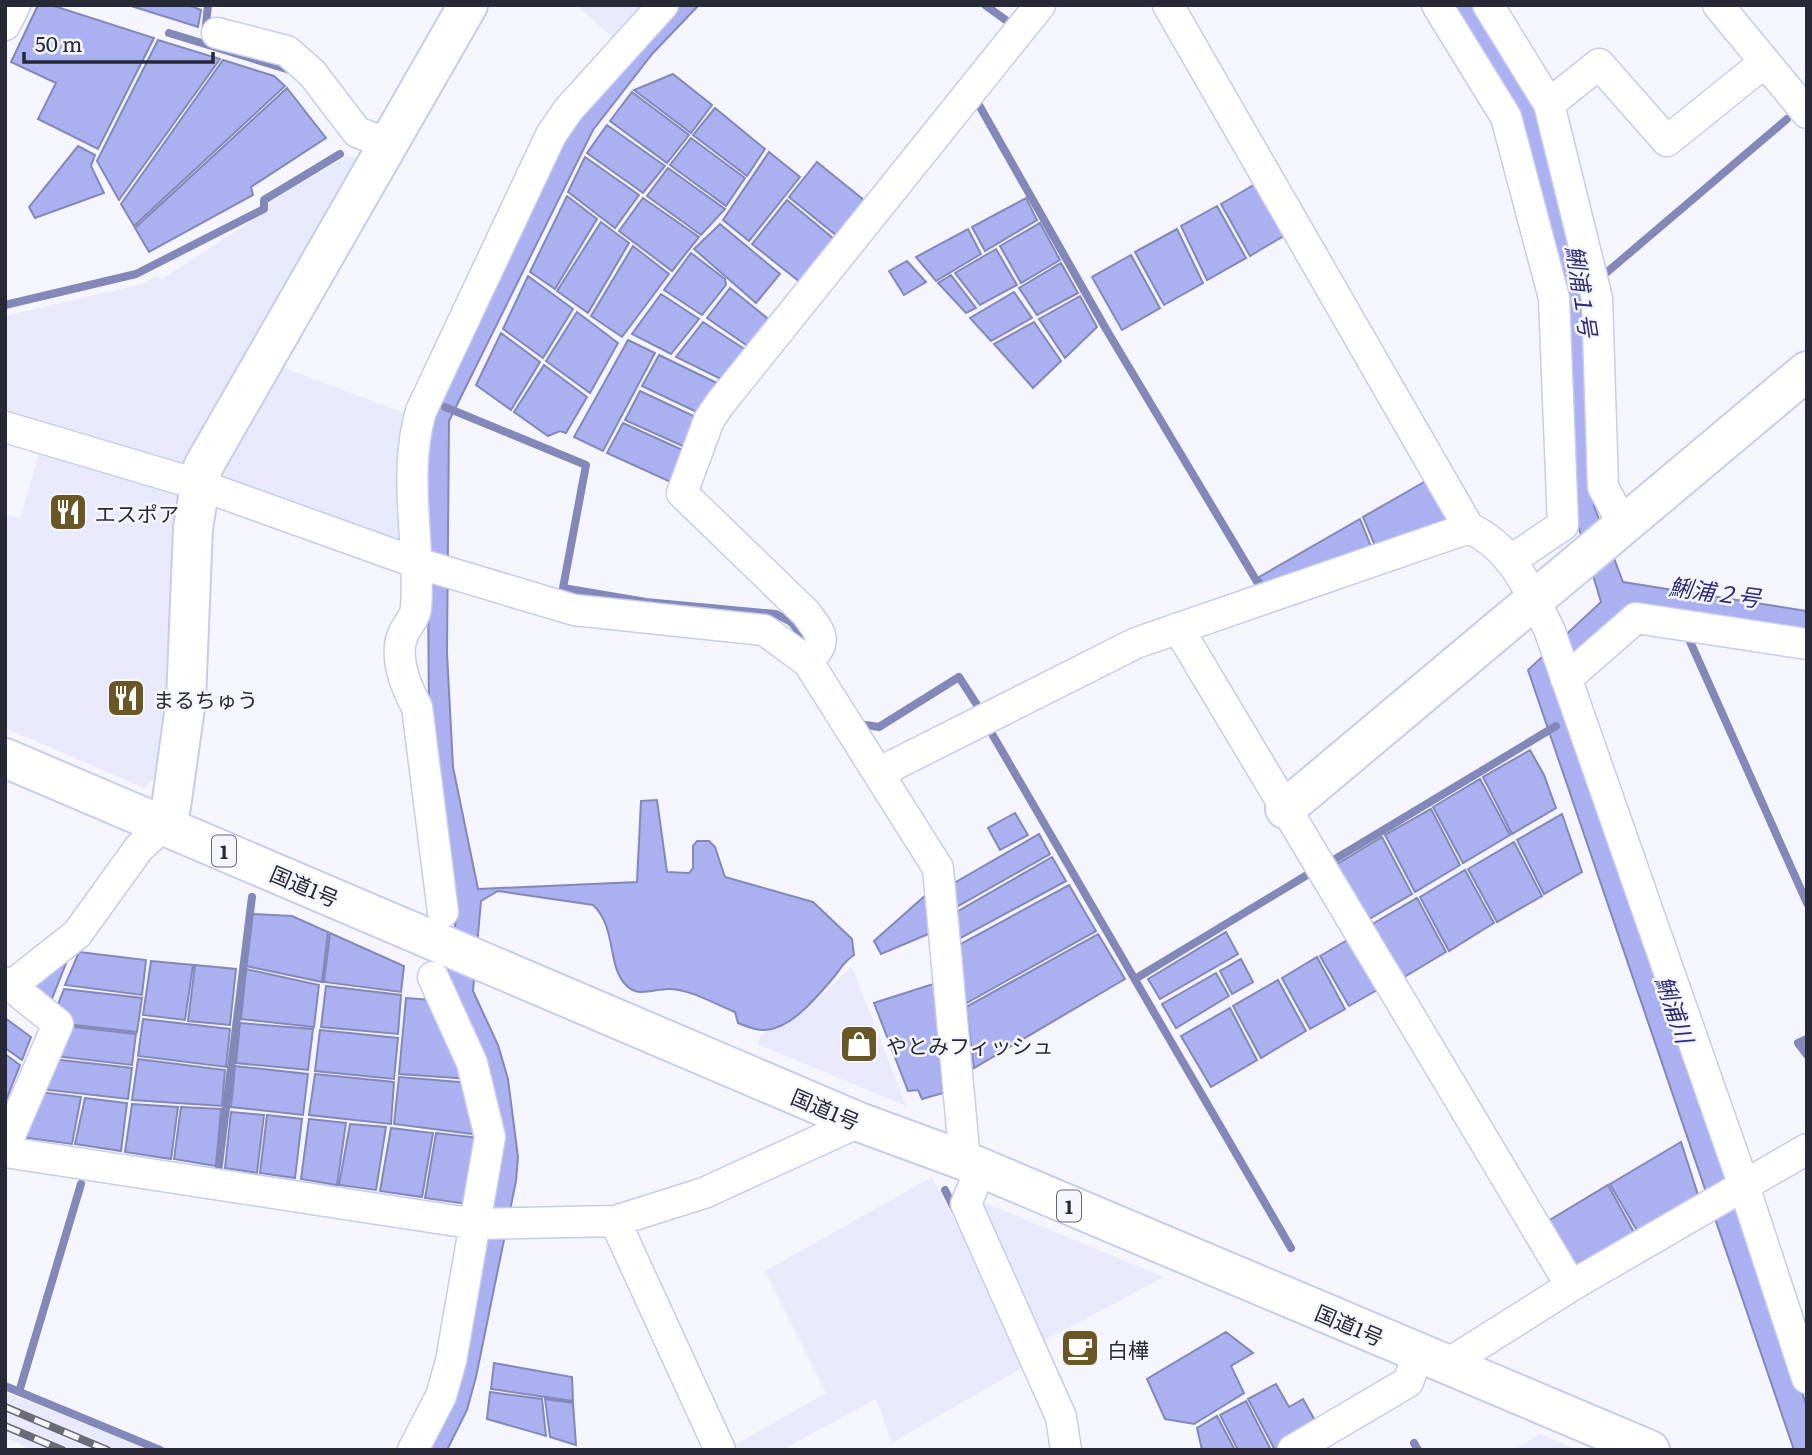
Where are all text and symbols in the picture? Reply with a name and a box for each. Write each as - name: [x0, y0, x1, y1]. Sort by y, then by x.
- scale bar: [24, 21, 214, 65]
- text: 50 m: [35, 27, 82, 58]
- water label: 鯏浦１号: [1559, 243, 1607, 341]
- restaurant icon: エスポア: [47, 491, 89, 533]
- place label: エスポア: [95, 497, 179, 528]
- water label: 鯏浦２号: [1667, 568, 1765, 615]
- restaurant icon: まるちゅう: [105, 677, 147, 719]
- place label: まるちゅう: [153, 683, 258, 714]
- road number: 1: [212, 836, 236, 866]
- street label: 国道1号: [266, 857, 344, 913]
- water label: 鯏浦川: [1649, 971, 1704, 1050]
- shop icon: やとみフィッシュ: [838, 1023, 880, 1065]
- place label: やとみフィッシュ: [886, 1029, 1054, 1060]
- street label: 国道1号: [787, 1080, 865, 1136]
- road number: 1: [1057, 1190, 1081, 1222]
- street label: 国道1号: [1311, 1296, 1389, 1352]
- cafe icon: 白樺: [1059, 1327, 1101, 1369]
- place label: 白樺: [1107, 1333, 1149, 1364]

